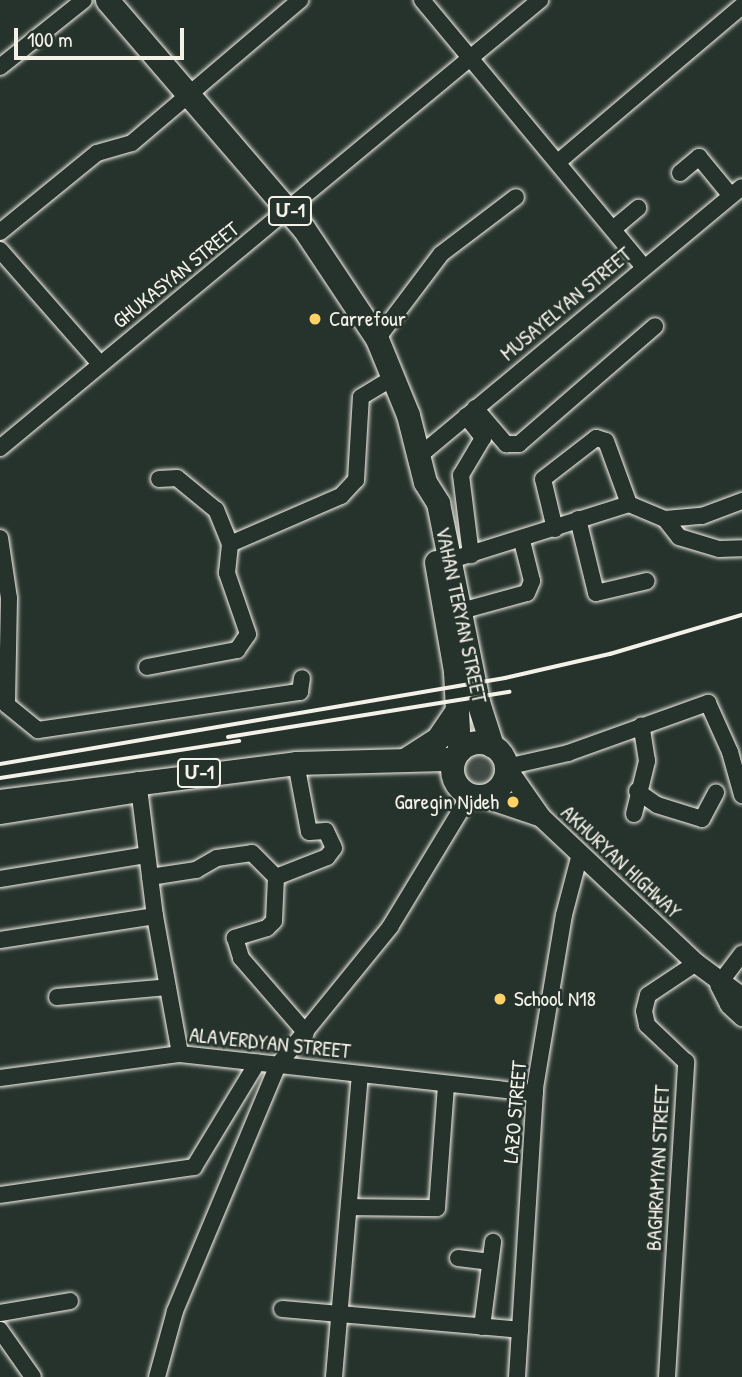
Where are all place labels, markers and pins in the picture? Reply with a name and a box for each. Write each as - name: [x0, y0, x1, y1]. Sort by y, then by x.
- place label: Carrefour: [329, 306, 406, 332]
- marker: Carrefour: [307, 311, 323, 327]
- place label: Garegin Njdeh: [394, 789, 499, 815]
- marker: Garegin Njdeh: [505, 794, 521, 810]
- place label: School N18: [514, 986, 596, 1012]
- marker: School N18: [492, 991, 508, 1007]

